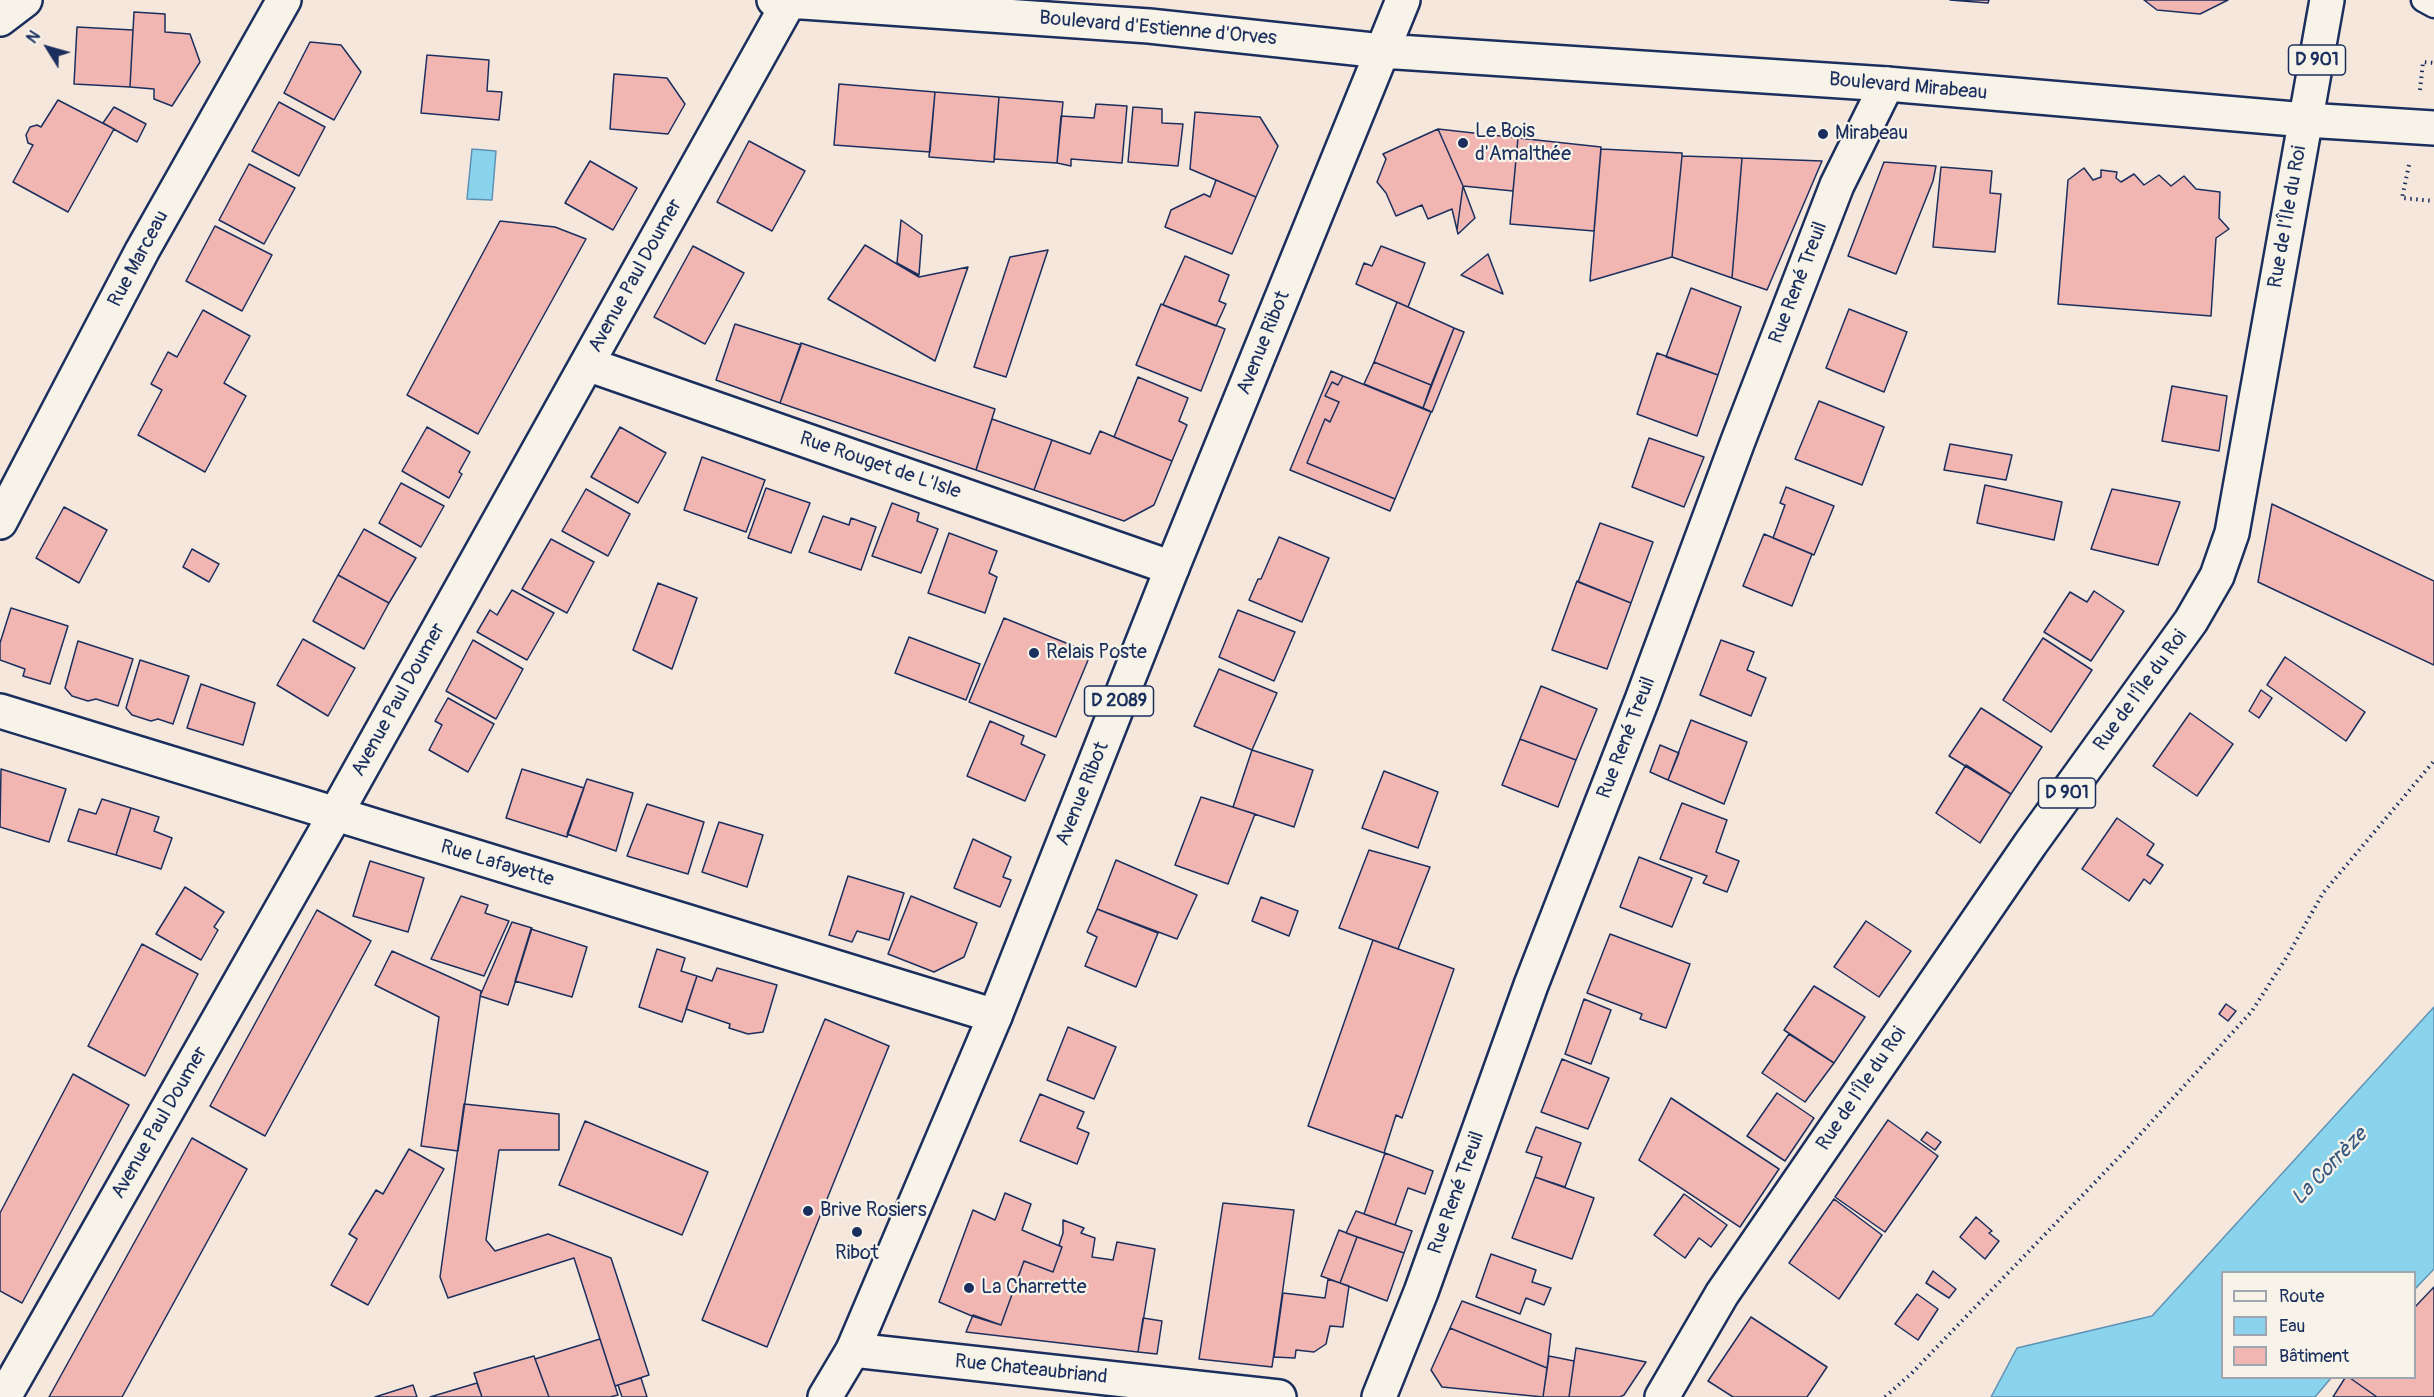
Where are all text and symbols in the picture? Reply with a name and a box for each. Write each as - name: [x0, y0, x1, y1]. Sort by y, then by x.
- street label: Boulevard d'Estienne d'Orves: [1038, 7, 1278, 51]
- north arrow: [18, 18, 78, 78]
- text: N: [22, 27, 45, 48]
- road number: D 901: [2288, 45, 2346, 75]
- street label: Boulevard Mirabeau: [1828, 68, 1988, 106]
- place label: Le Bois d'Amalthée: [1475, 120, 1571, 167]
- place label: Mirabeau: [1835, 122, 1908, 146]
- marker: Mirabeau: [1816, 127, 1830, 141]
- marker: Le Bois d'Amalthée: [1456, 136, 1470, 150]
- street label: Rue de l'Île du Roi: [2264, 144, 2312, 290]
- street label: Avenue Paul Doumer: [584, 195, 688, 357]
- street label: Rue Marceau: [104, 207, 174, 311]
- street label: Rue René Treuil: [1765, 219, 1833, 347]
- street label: Avenue Ribot: [1232, 288, 1296, 398]
- street label: Rue Rouget de L'Isle: [796, 427, 964, 505]
- street label: Avenue Paul Doumer: [347, 619, 451, 781]
- street label: Rue de l'Île du Roi: [2089, 626, 2193, 756]
- place label: Relais Poste: [1046, 641, 1147, 665]
- marker: Relais Poste: [1027, 646, 1041, 660]
- street label: Rue René Treuil: [1593, 674, 1661, 802]
- road number: D 2089: [1084, 686, 1154, 716]
- street label: Avenue Ribot: [1051, 739, 1115, 849]
- road number: D 901: [2038, 778, 2096, 808]
- street label: Rue Lafayette: [437, 835, 557, 893]
- street label: Rue de l'Île du Roi: [1812, 1023, 1912, 1155]
- street label: Avenue Paul Doumer: [107, 1043, 213, 1203]
- water label: La Corrèze: [2287, 1123, 2373, 1211]
- street label: Rue René Treuil: [1424, 1128, 1490, 1258]
- place label: Brive Rosiers: [820, 1199, 927, 1223]
- marker: Brive Rosiers: [801, 1204, 815, 1218]
- marker: Ribot: [850, 1225, 864, 1239]
- place label: Ribot: [835, 1242, 879, 1266]
- legend: [2221, 1271, 2416, 1379]
- place label: La Charrette: [981, 1276, 1087, 1300]
- marker: La Charrette: [962, 1281, 976, 1295]
- text: Route: [2279, 1285, 2324, 1308]
- text: Eau: [2279, 1315, 2305, 1338]
- text: Bâtiment: [2279, 1345, 2349, 1368]
- street label: Rue Chateaubriand: [953, 1350, 1109, 1390]

